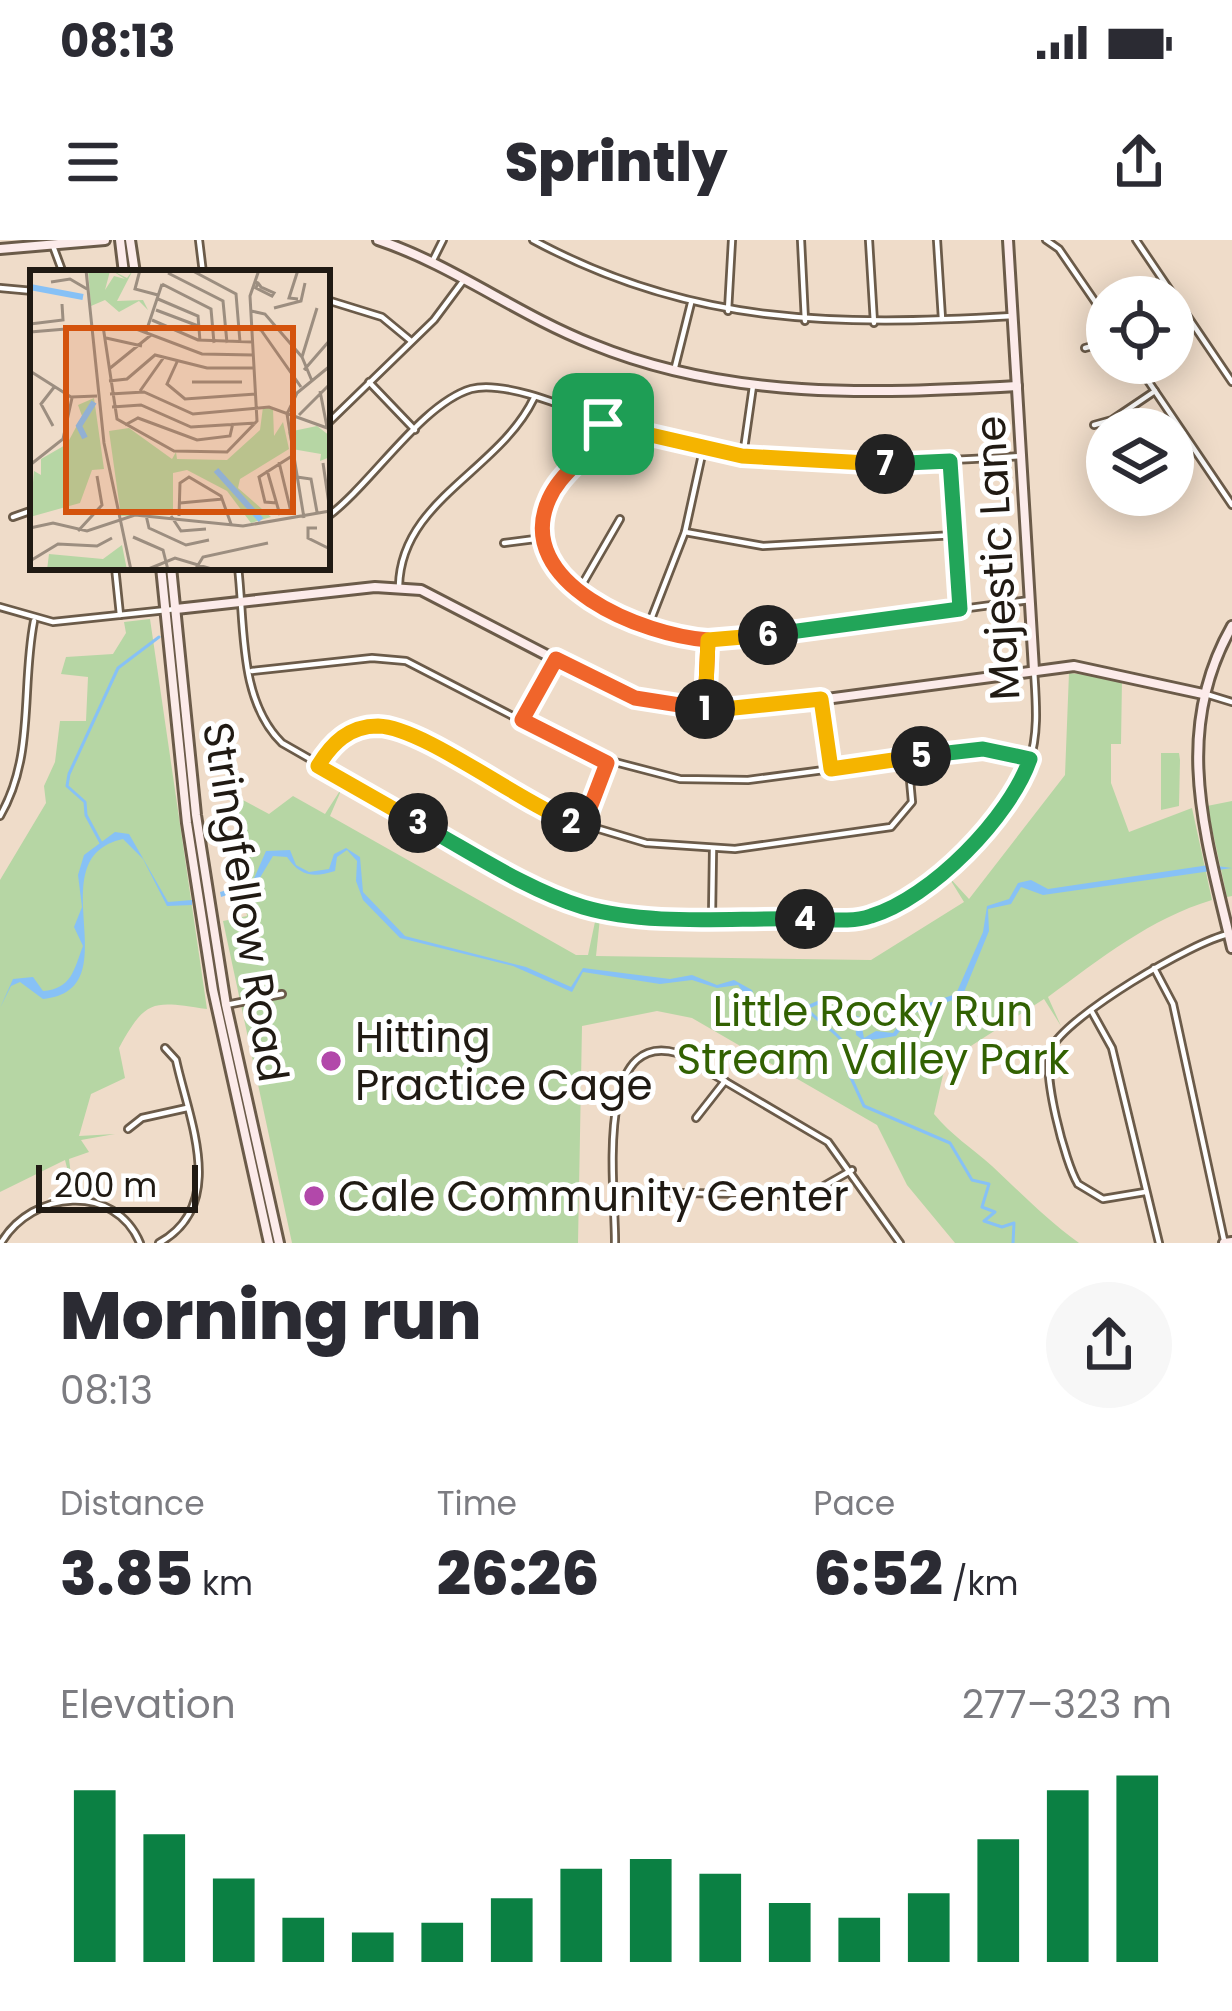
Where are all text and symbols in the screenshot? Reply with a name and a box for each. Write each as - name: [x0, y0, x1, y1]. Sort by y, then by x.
- text: 08:13: [60, 10, 175, 73]
- text: Sprintly: [505, 124, 727, 200]
- icon: menu: [60, 129, 126, 195]
- icon: share: [1106, 129, 1172, 195]
- inset map: [30, 270, 330, 570]
- map controls: [1086, 276, 1194, 516]
- button: locate: [1086, 276, 1194, 384]
- pin: [552, 373, 654, 475]
- icon: arrive: [570, 391, 636, 457]
- button: layers: [1086, 408, 1194, 516]
- street label: Majestic Lane: [961, 414, 1034, 702]
- pin: 7: [855, 434, 915, 494]
- text: 7: [876, 440, 894, 487]
- pin: 6: [738, 605, 798, 665]
- text: 6: [757, 611, 779, 658]
- pin: 1: [675, 679, 735, 739]
- text: 1: [699, 685, 711, 732]
- street label: Stringfellow Road: [188, 718, 303, 1086]
- pin: 5: [891, 726, 951, 786]
- text: 5: [910, 732, 932, 779]
- pin: 2: [541, 792, 601, 852]
- pin: 3: [388, 793, 448, 853]
- text: 2: [562, 798, 580, 845]
- text: 3: [408, 799, 428, 846]
- pin: 4: [775, 889, 835, 949]
- text: 4: [794, 895, 816, 942]
- park label: Little Rocky Run Stream Valley Park: [677, 982, 1070, 1089]
- place label: Hitting Practice Cage: [355, 1008, 653, 1115]
- marker: Hitting Practice Cage: [318, 1048, 344, 1074]
- scale bar: [36, 1159, 198, 1212]
- text: 200 m: [54, 1162, 157, 1209]
- place label: Cale Community Center: [338, 1167, 849, 1226]
- marker: Cale Community Center: [301, 1183, 327, 1209]
- text: Morning run: [60, 1270, 482, 1362]
- button: share: [1046, 1282, 1172, 1408]
- text: 08:13: [60, 1363, 153, 1418]
- text: Distance: [60, 1480, 205, 1527]
- text: Time: [437, 1480, 517, 1527]
- text: Pace: [813, 1480, 895, 1527]
- text: 3.85: [60, 1532, 193, 1616]
- text: 26:26: [437, 1532, 599, 1616]
- text: 6:52: [813, 1532, 943, 1616]
- text: km: [193, 1560, 253, 1607]
- text: /km: [943, 1560, 1019, 1607]
- text: Elevation: [60, 1677, 236, 1732]
- text: 277–323 m: [962, 1677, 1172, 1732]

